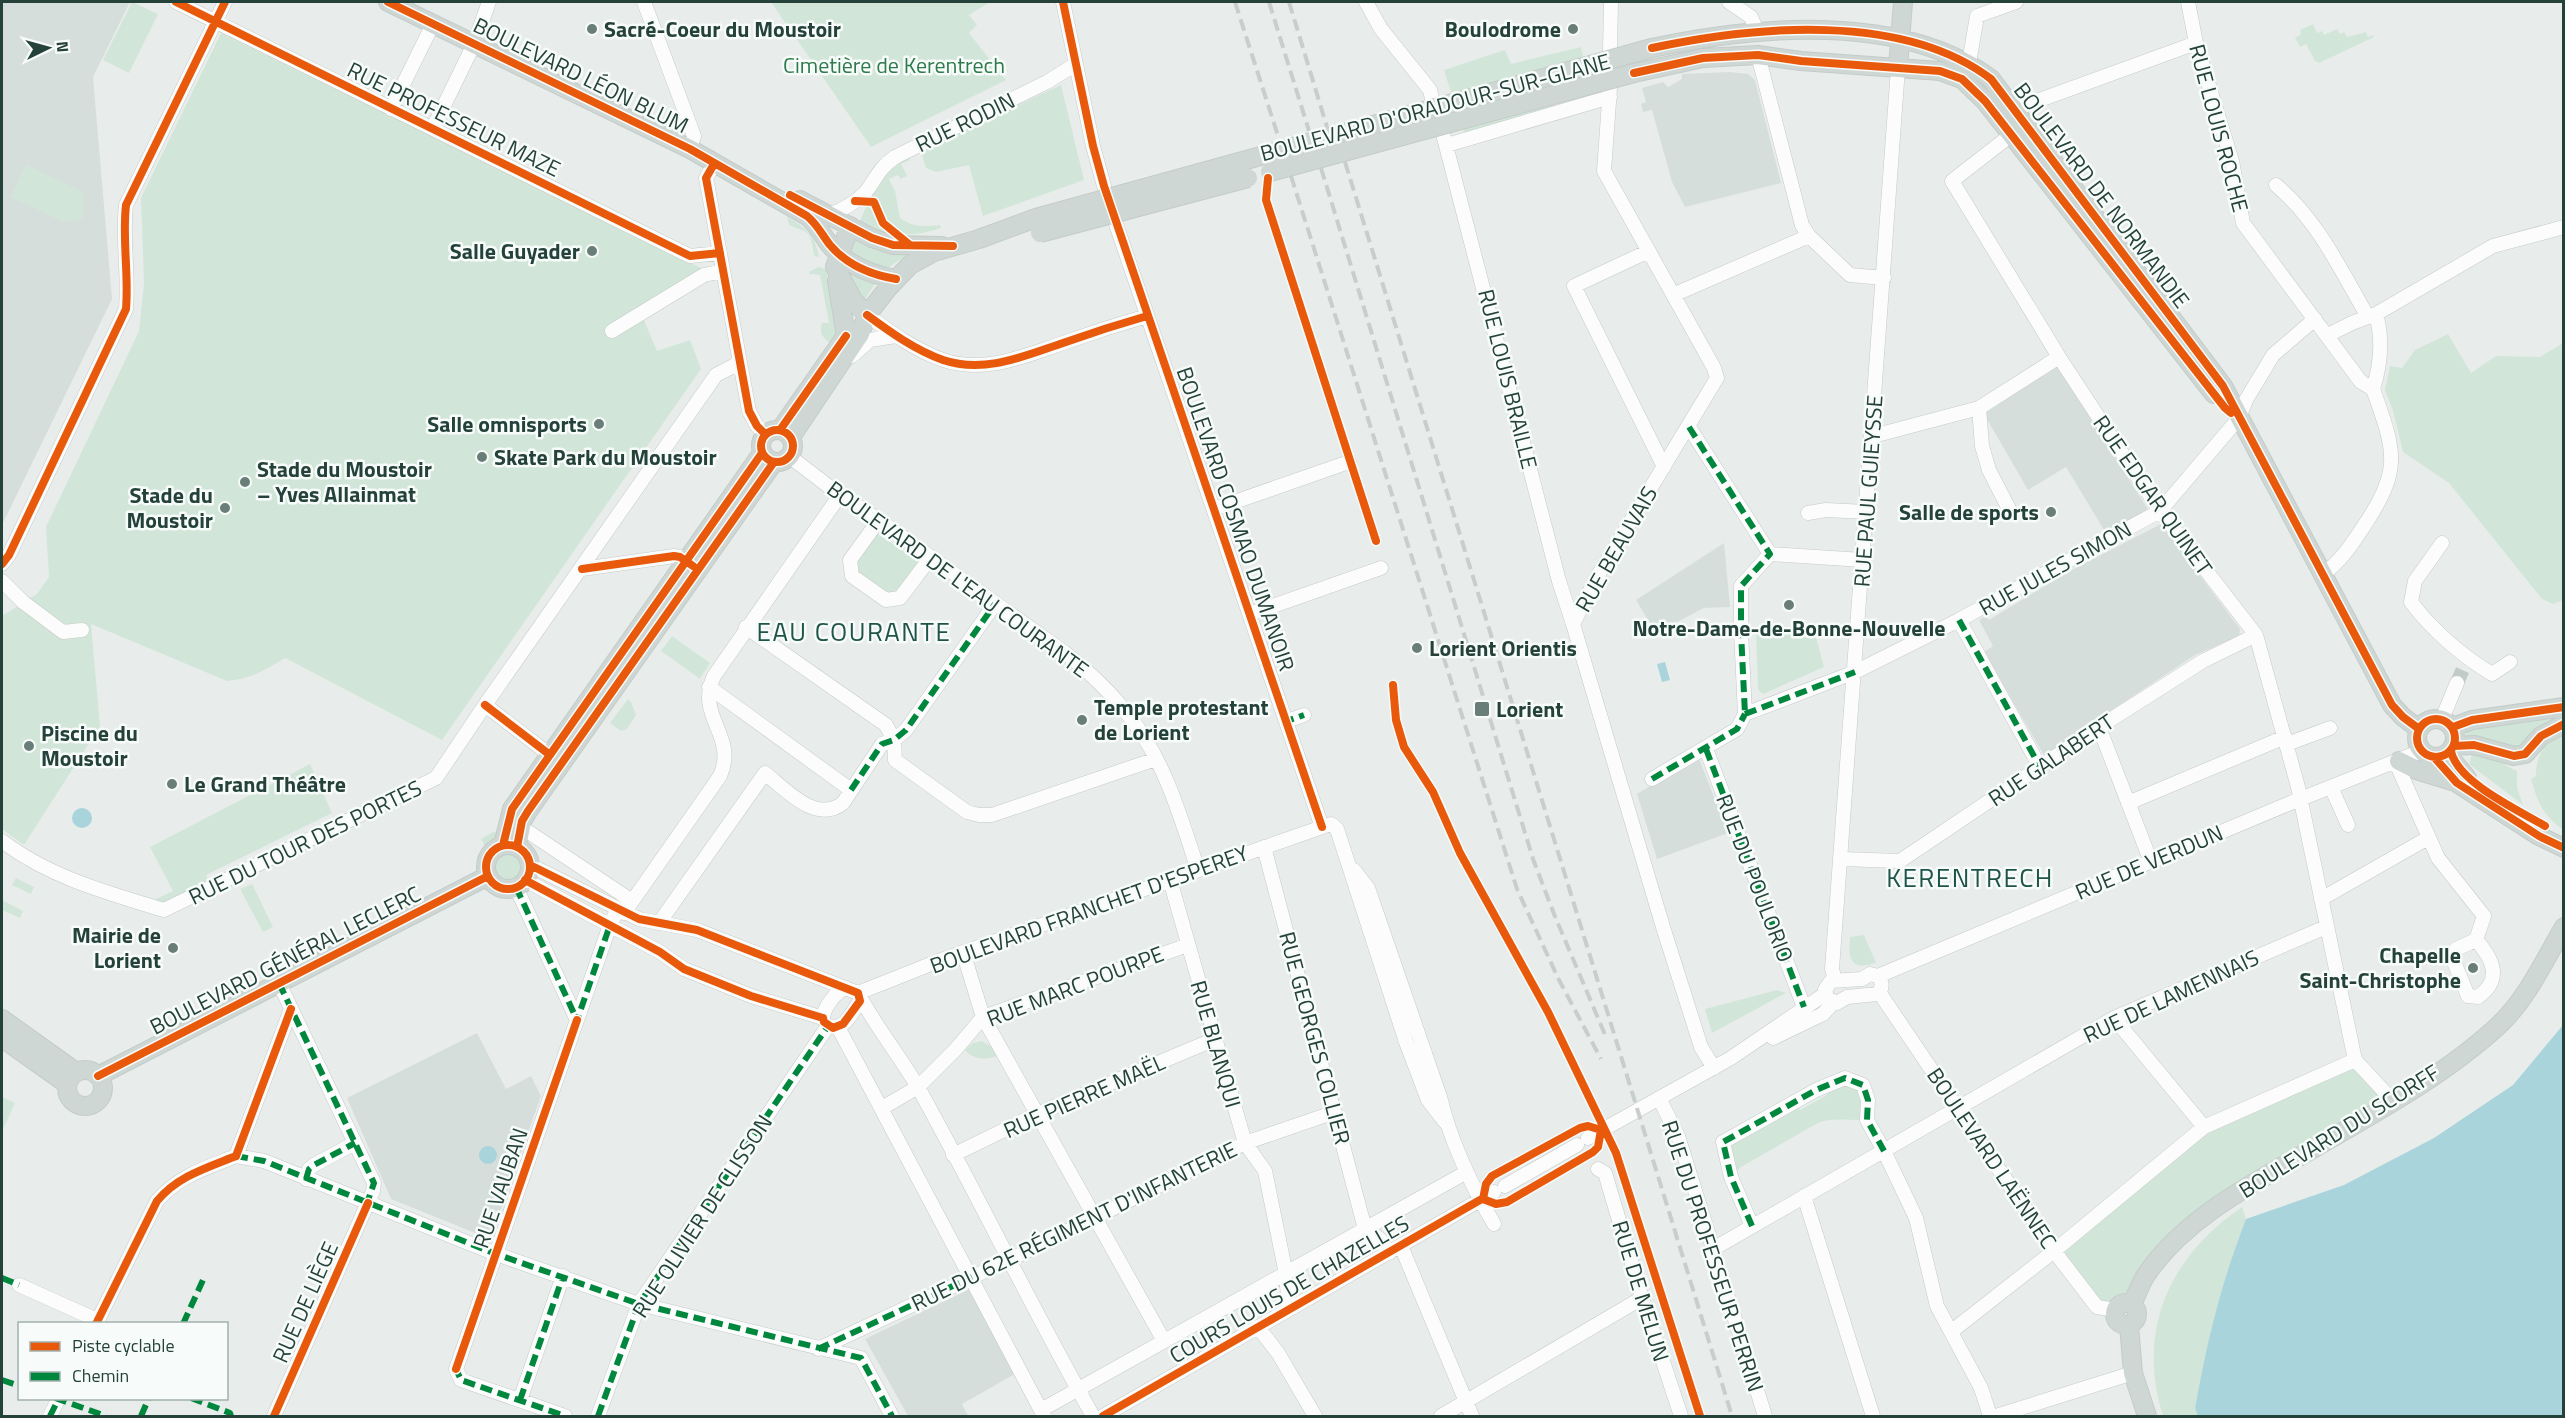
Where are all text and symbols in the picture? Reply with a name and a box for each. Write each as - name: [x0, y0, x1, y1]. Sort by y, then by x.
- street label: BOULEVARD LÉON BLUM: [467, 8, 695, 142]
- place label: Sacré-Coeur du Moustoir: [604, 12, 841, 46]
- place label: Boulodrome: [1444, 12, 1561, 46]
- north arrow: [18, 18, 78, 78]
- marker: Sacré-Coeur du Moustoir: [585, 22, 599, 36]
- marker: Boulodrome: [1566, 22, 1580, 36]
- text: N: [51, 40, 75, 53]
- street label: RUE LOUIS ROCHE: [2180, 40, 2258, 216]
- street label: BOULEVARD D'ORADOUR-SUR-GLANE: [1256, 44, 1614, 170]
- park label: Cimetière de Kerentrech: [783, 48, 1005, 82]
- street label: RUE PROFESSEUR MAZE: [342, 53, 566, 185]
- street label: BOULEVARD DE NORMANDIE: [2006, 75, 2198, 315]
- street label: RUE RODIN: [909, 83, 1021, 161]
- place label: Salle Guyader: [450, 234, 580, 268]
- marker: Salle Guyader: [585, 244, 599, 258]
- street label: RUE LOUIS BRAILLE: [1469, 285, 1547, 473]
- street label: BOULEVARD COSMAO DUMANOIR: [1168, 362, 1304, 676]
- street label: RUE PAUL GUIEYSSE: [1844, 394, 1892, 588]
- place label: Salle omnisports: [427, 407, 587, 441]
- street label: RUE EDGAR QUINET: [2085, 408, 2221, 582]
- marker: Salle omnisports: [592, 417, 606, 431]
- place label: Skate Park du Moustoir: [494, 440, 717, 474]
- marker: Skate Park du Moustoir: [475, 450, 489, 464]
- place label: Stade du Moustoir – Yves Allainmat: [257, 452, 432, 511]
- marker: Stade du Moustoir – Yves Allainmat: [238, 475, 252, 489]
- street label: BOULEVARD DE L'EAU COURANTE: [822, 475, 1094, 683]
- place label: Stade du Moustoir: [126, 478, 213, 537]
- street label: RUE BEAUVAIS: [1566, 480, 1666, 618]
- place label: Salle de sports: [1899, 495, 2039, 529]
- marker: Stade du Moustoir: [218, 501, 232, 515]
- marker: Salle de sports: [2044, 505, 2058, 519]
- street label: RUE JULES SIMON: [1972, 512, 2138, 624]
- marker: Notre-Dame-de-Bonne-Nouvelle: [1782, 598, 1796, 612]
- place label: Notre-Dame-de-Bonne-Nouvelle: [1632, 611, 1946, 645]
- district label: EAU COURANTE: [757, 616, 951, 648]
- place label: Lorient Orientis: [1429, 631, 1577, 665]
- marker: Lorient Orientis: [1410, 641, 1424, 655]
- place label: Temple protestant de Lorient: [1094, 690, 1269, 749]
- place label: Lorient: [1496, 692, 1563, 726]
- marker: Lorient: [1473, 700, 1491, 718]
- street label: RUE GALABERT: [1981, 705, 2121, 815]
- marker: Temple protestant de Lorient: [1075, 713, 1089, 727]
- place label: Piscine du Moustoir: [41, 716, 138, 775]
- marker: Piscine du Moustoir: [22, 739, 36, 753]
- place label: Le Grand Théâtre: [184, 767, 346, 801]
- street label: RUE DU TOUR DES PORTES: [183, 771, 427, 913]
- marker: Le Grand Théâtre: [165, 777, 179, 791]
- street label: RUE DU POULORIO: [1707, 789, 1803, 967]
- street label: RUE DE VERDUN: [2070, 816, 2228, 908]
- street label: BOULEVARD FRANCHET D'ESPEREY: [925, 835, 1253, 983]
- district label: KERENTRECH: [1886, 858, 2054, 897]
- street label: BOULEVARD GÉNÉRAL LECLERC: [144, 877, 426, 1043]
- place label: Mairie de Lorient: [72, 918, 161, 977]
- street label: RUE GEORGES COLLIER: [1270, 928, 1360, 1148]
- street label: RUE MARC POURPE: [982, 937, 1168, 1035]
- place label: Chapelle Saint-Christophe: [2300, 938, 2461, 997]
- street label: RUE DE LAMENNAIS: [2078, 940, 2264, 1052]
- marker: Mairie de Lorient: [166, 941, 180, 955]
- marker: Chapelle Saint-Christophe: [2466, 961, 2480, 975]
- street label: RUE BLANQUI: [1182, 976, 1250, 1112]
- street label: RUE PIERRE MAËL: [998, 1045, 1171, 1147]
- street label: BOULEVARD DU SCORFF: [2232, 1055, 2446, 1207]
- street label: BOULEVARD LAËNNEC: [1919, 1060, 2065, 1256]
- street label: RUE OLIVIER DE CLISSON: [623, 1108, 781, 1324]
- street label: RUE DU PROFESSEUR PERRIN: [1653, 1116, 1773, 1396]
- street label: RUE VAUBAN: [464, 1123, 536, 1253]
- street label: RUE DU 62E RÉGIMENT D'INFANTERIE: [905, 1132, 1243, 1320]
- street label: COURS LOUIS DE CHAZELLES: [1163, 1206, 1415, 1372]
- street label: RUE DE MELUN: [1603, 1216, 1679, 1366]
- street label: RUE DE LIÈGE: [263, 1236, 347, 1368]
- legend: [18, 1322, 228, 1400]
- text: Piste cyclable: [72, 1332, 174, 1359]
- text: Chemin: [72, 1362, 129, 1389]

